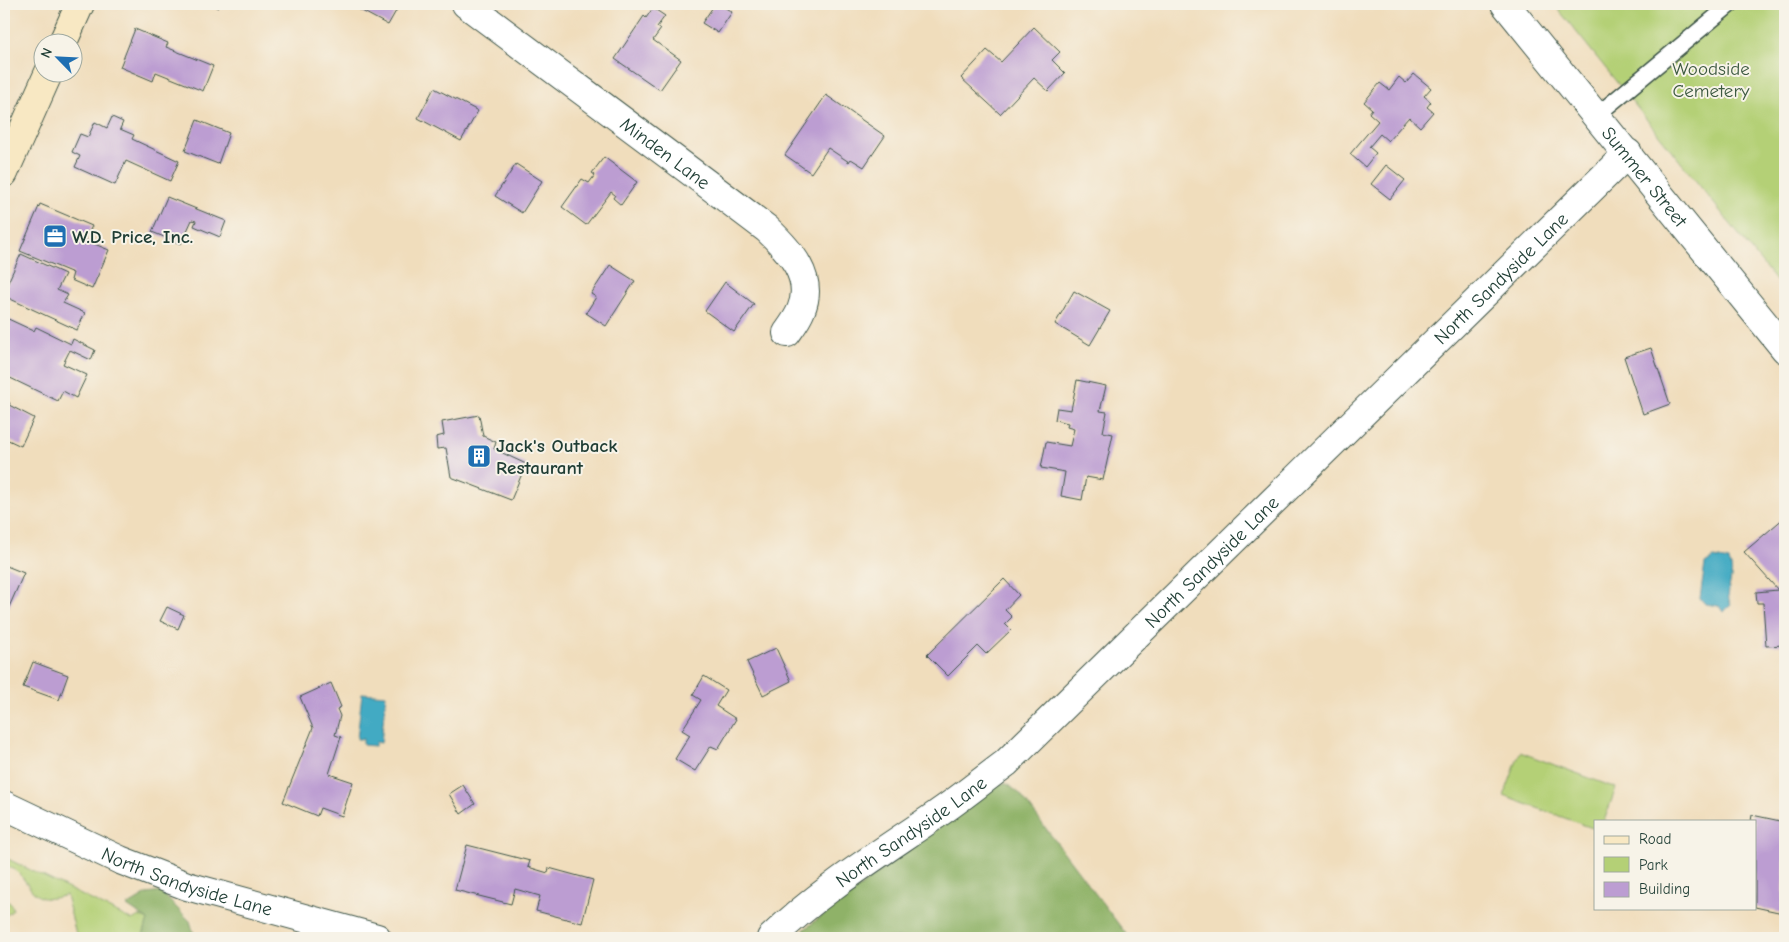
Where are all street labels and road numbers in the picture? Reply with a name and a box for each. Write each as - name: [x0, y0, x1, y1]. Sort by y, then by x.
- street label: Minden Lane: [616, 113, 714, 194]
- street label: Summer Street: [1597, 122, 1692, 232]
- street label: North Sandyside Lane: [1430, 208, 1573, 349]
- street label: North Sandyside Lane: [1141, 492, 1284, 633]
- street label: North Sandyside Lane: [832, 772, 991, 892]
- street label: North Sandyside Lane: [98, 843, 275, 921]

